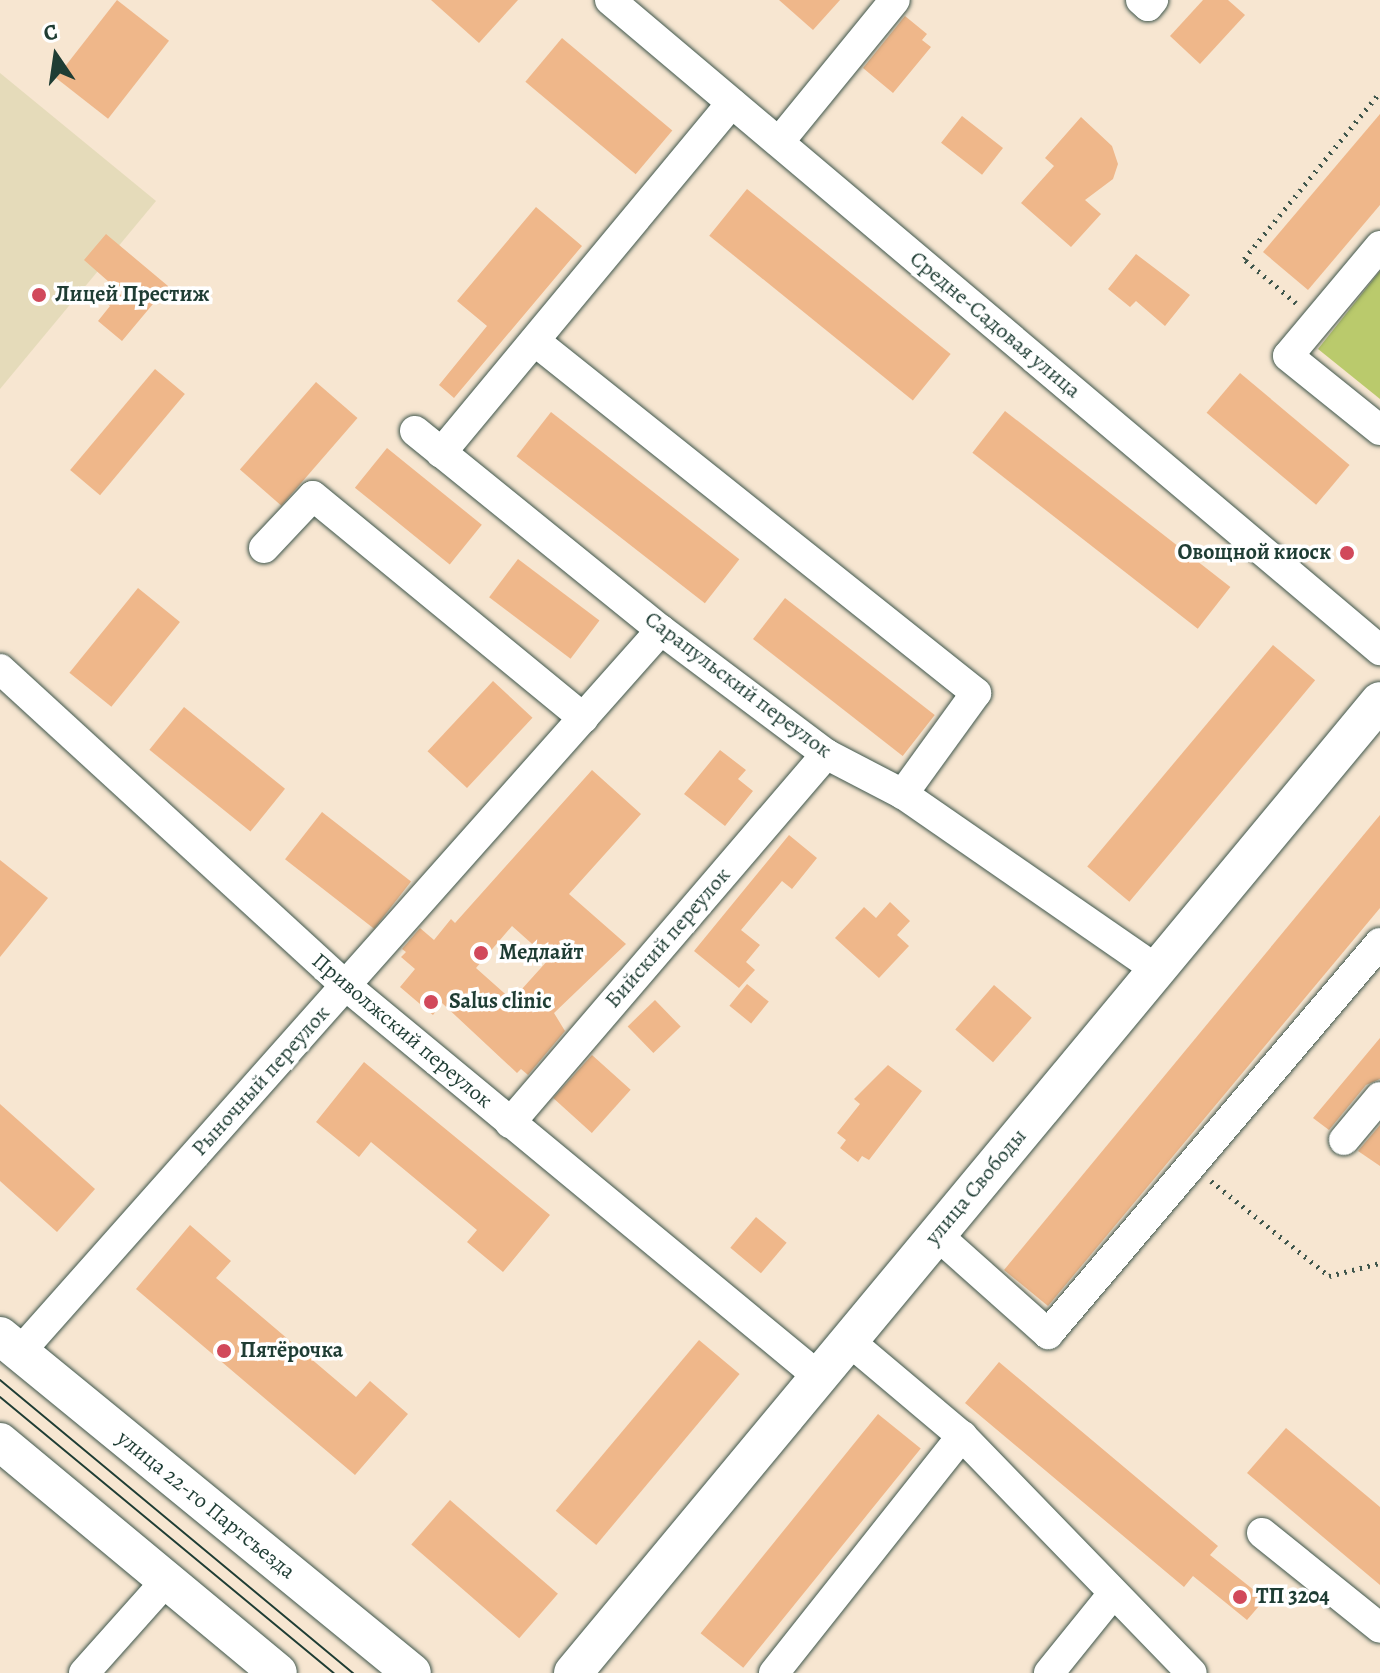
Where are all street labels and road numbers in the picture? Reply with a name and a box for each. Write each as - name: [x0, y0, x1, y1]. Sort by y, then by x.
- street label: Средне-Садовая улица: [904, 246, 1086, 404]
- street label: Сарапульский переулок: [639, 606, 837, 764]
- street label: Бийский переулок: [600, 862, 736, 1014]
- street label: Приволжский переулок: [306, 948, 498, 1114]
- street label: Рыночный переулок: [186, 1000, 336, 1162]
- street label: улица Свободы: [920, 1124, 1032, 1250]
- street label: улица 22-го Партсъезда: [111, 1425, 301, 1585]

